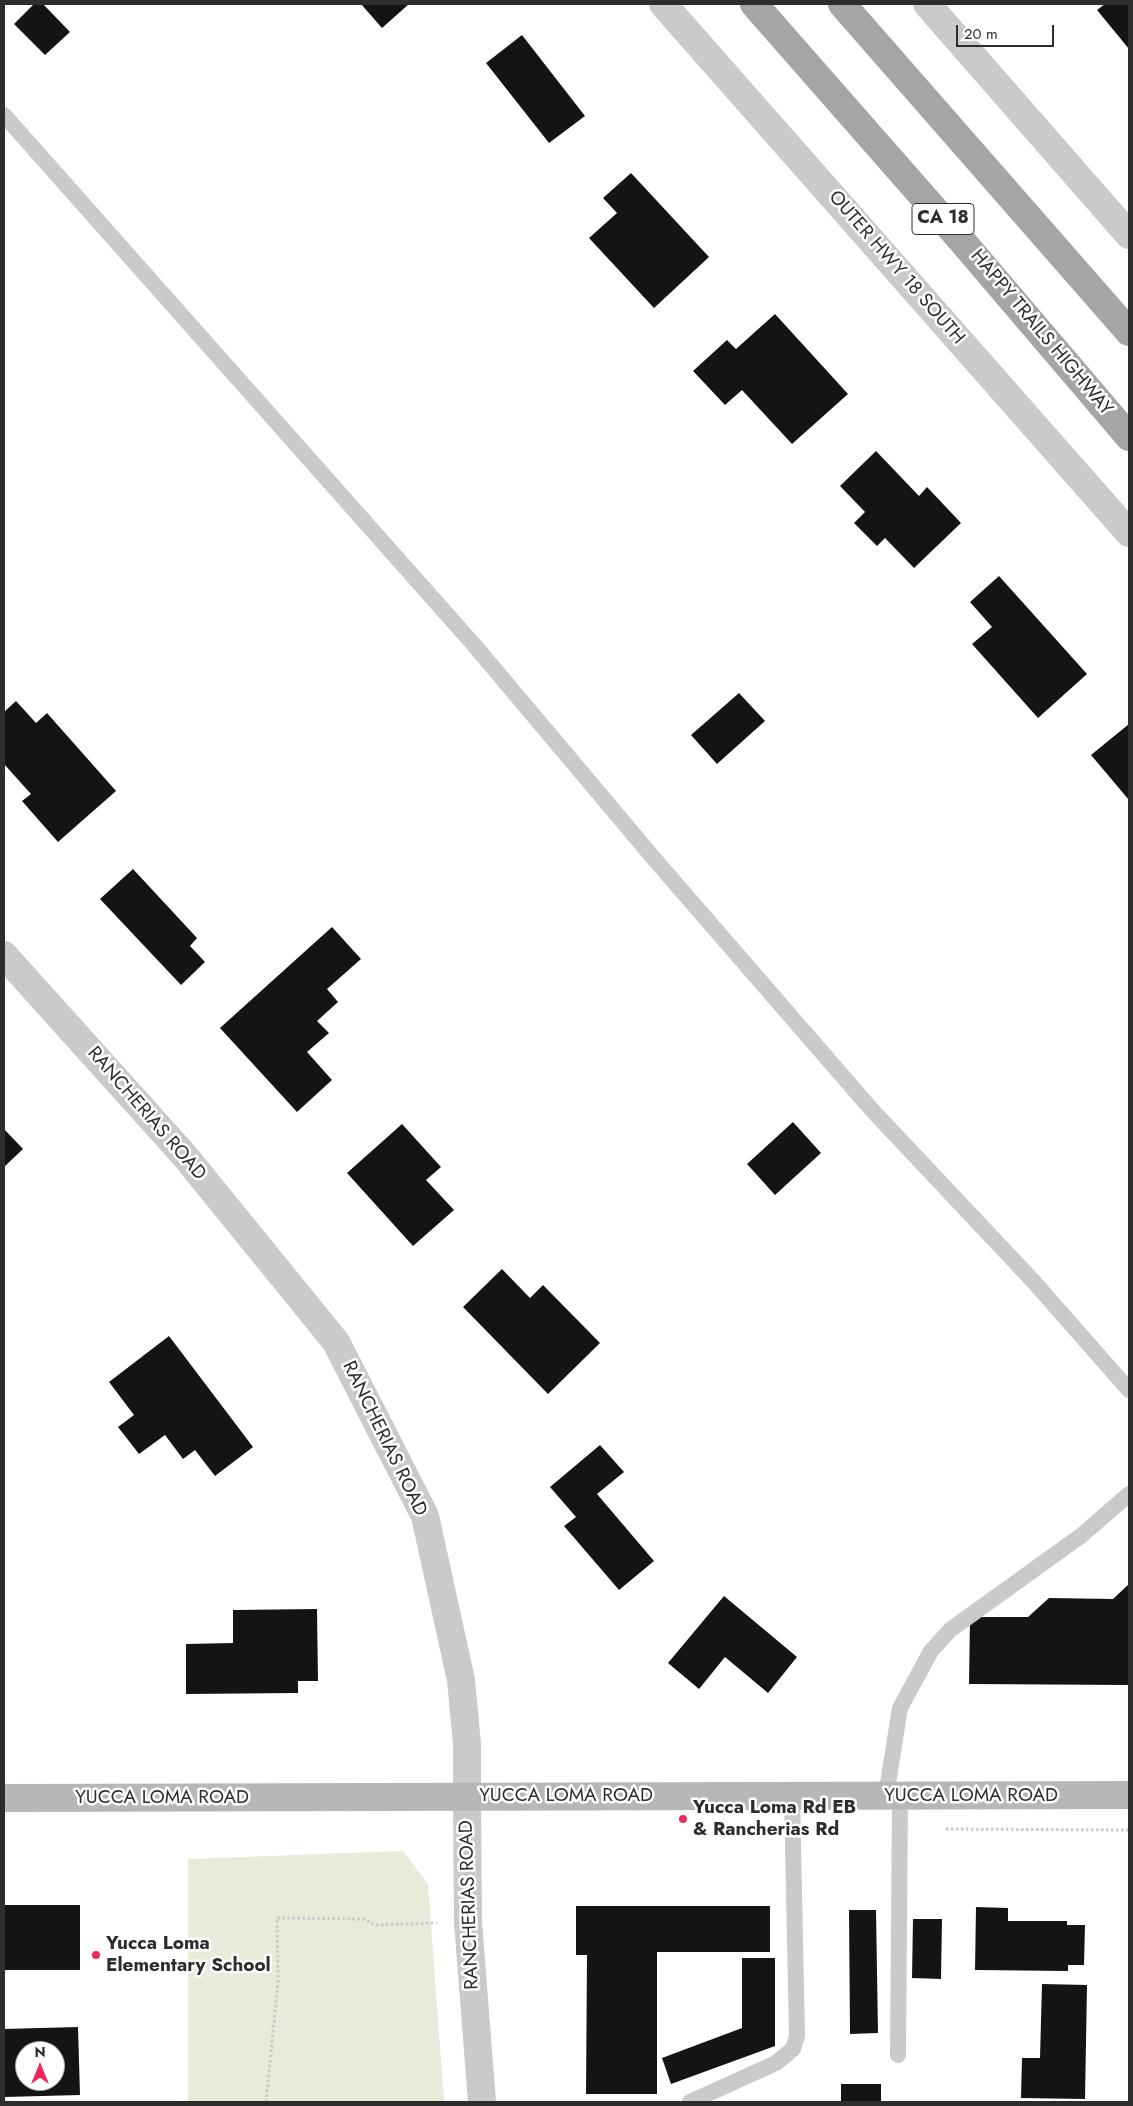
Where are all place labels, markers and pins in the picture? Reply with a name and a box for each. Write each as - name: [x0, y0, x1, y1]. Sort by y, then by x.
- place label: Yucca Loma Rd EB & Rancherias Rd: [693, 1797, 856, 1841]
- marker: Yucca Loma Rd EB & Rancherias Rd: [677, 1813, 689, 1825]
- place label: Yucca Loma Elementary School: [106, 1933, 271, 1977]
- marker: Yucca Loma Elementary School: [90, 1949, 102, 1961]

